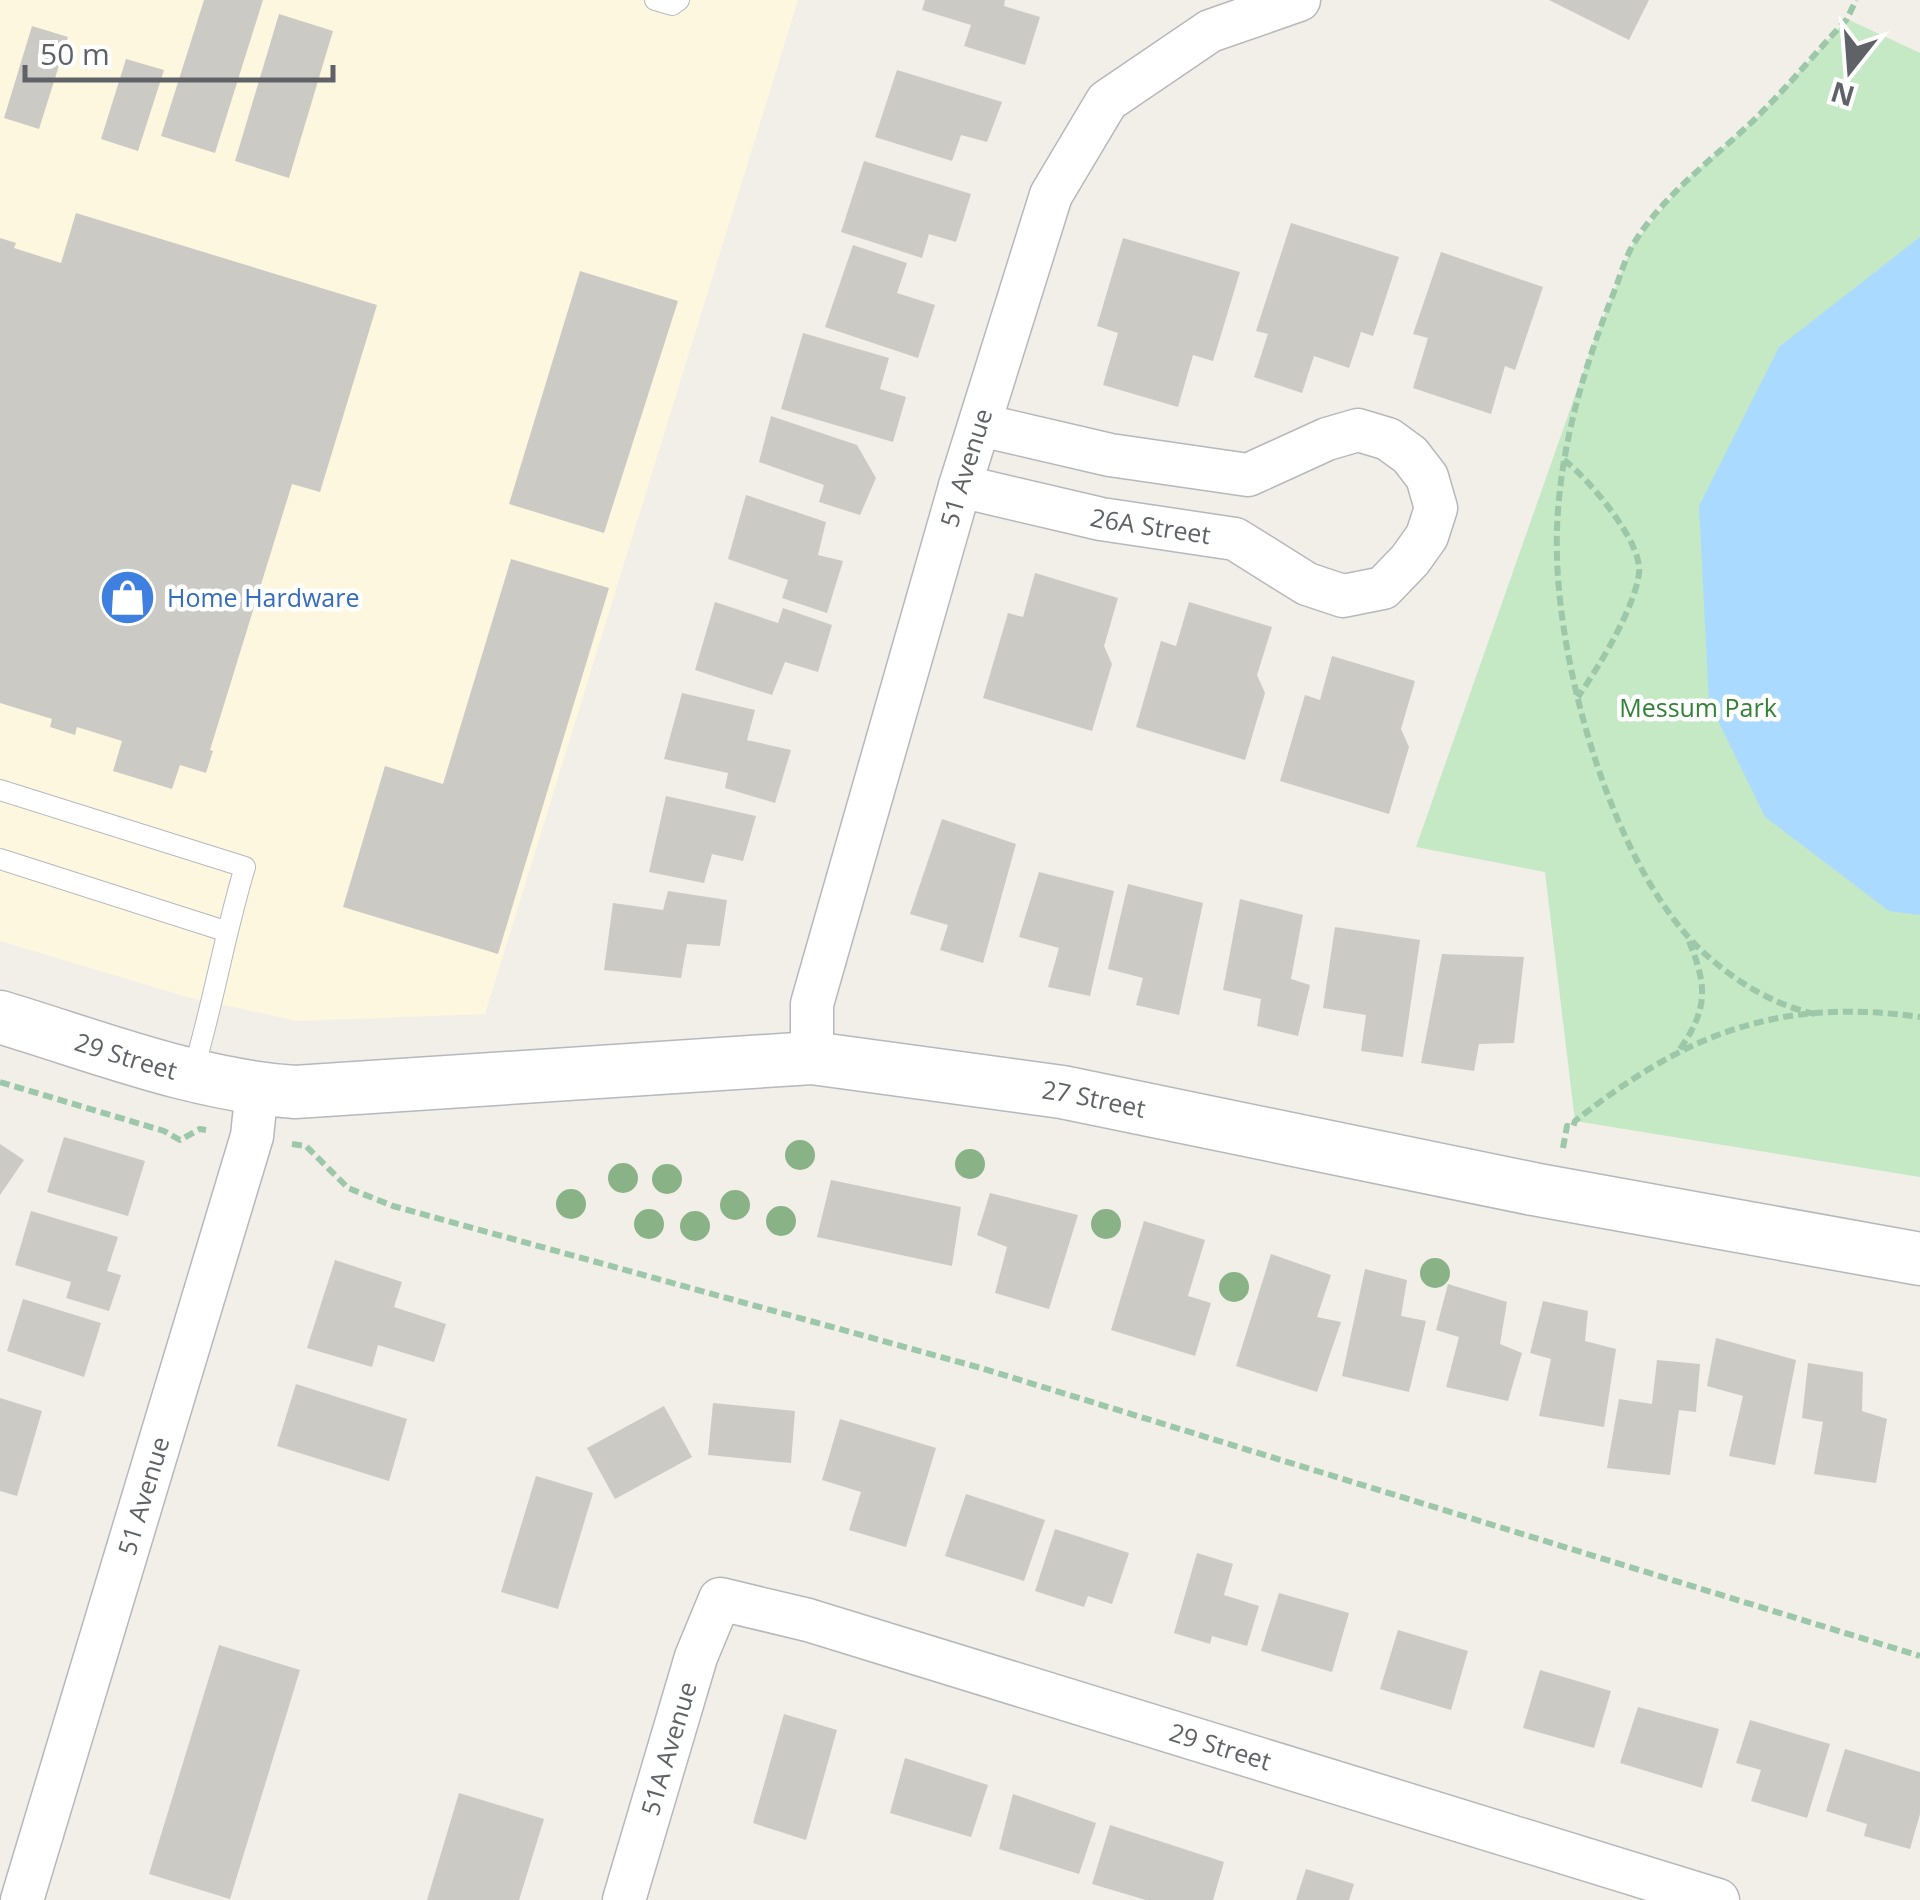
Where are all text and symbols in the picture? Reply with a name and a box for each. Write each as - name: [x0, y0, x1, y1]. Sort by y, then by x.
- scale bar: [25, 20, 332, 82]
- north arrow: [1800, 20, 1900, 120]
- text: 50 m: [40, 33, 110, 74]
- text: N: [1826, 73, 1859, 116]
- street label: 51 Avenue: [931, 404, 999, 531]
- street label: 26A Street: [1087, 499, 1213, 551]
- shop icon: Home Hardware: [98, 568, 158, 628]
- place label: Home Hardware: [167, 580, 360, 614]
- park label: Messum Park: [1619, 690, 1777, 724]
- street label: 29 Street: [71, 1024, 181, 1087]
- street label: 27 Street: [1040, 1071, 1149, 1125]
- street label: 51 Avenue: [109, 1432, 177, 1559]
- street label: 51A Avenue: [632, 1677, 704, 1819]
- street label: 29 Street: [1165, 1714, 1276, 1778]

